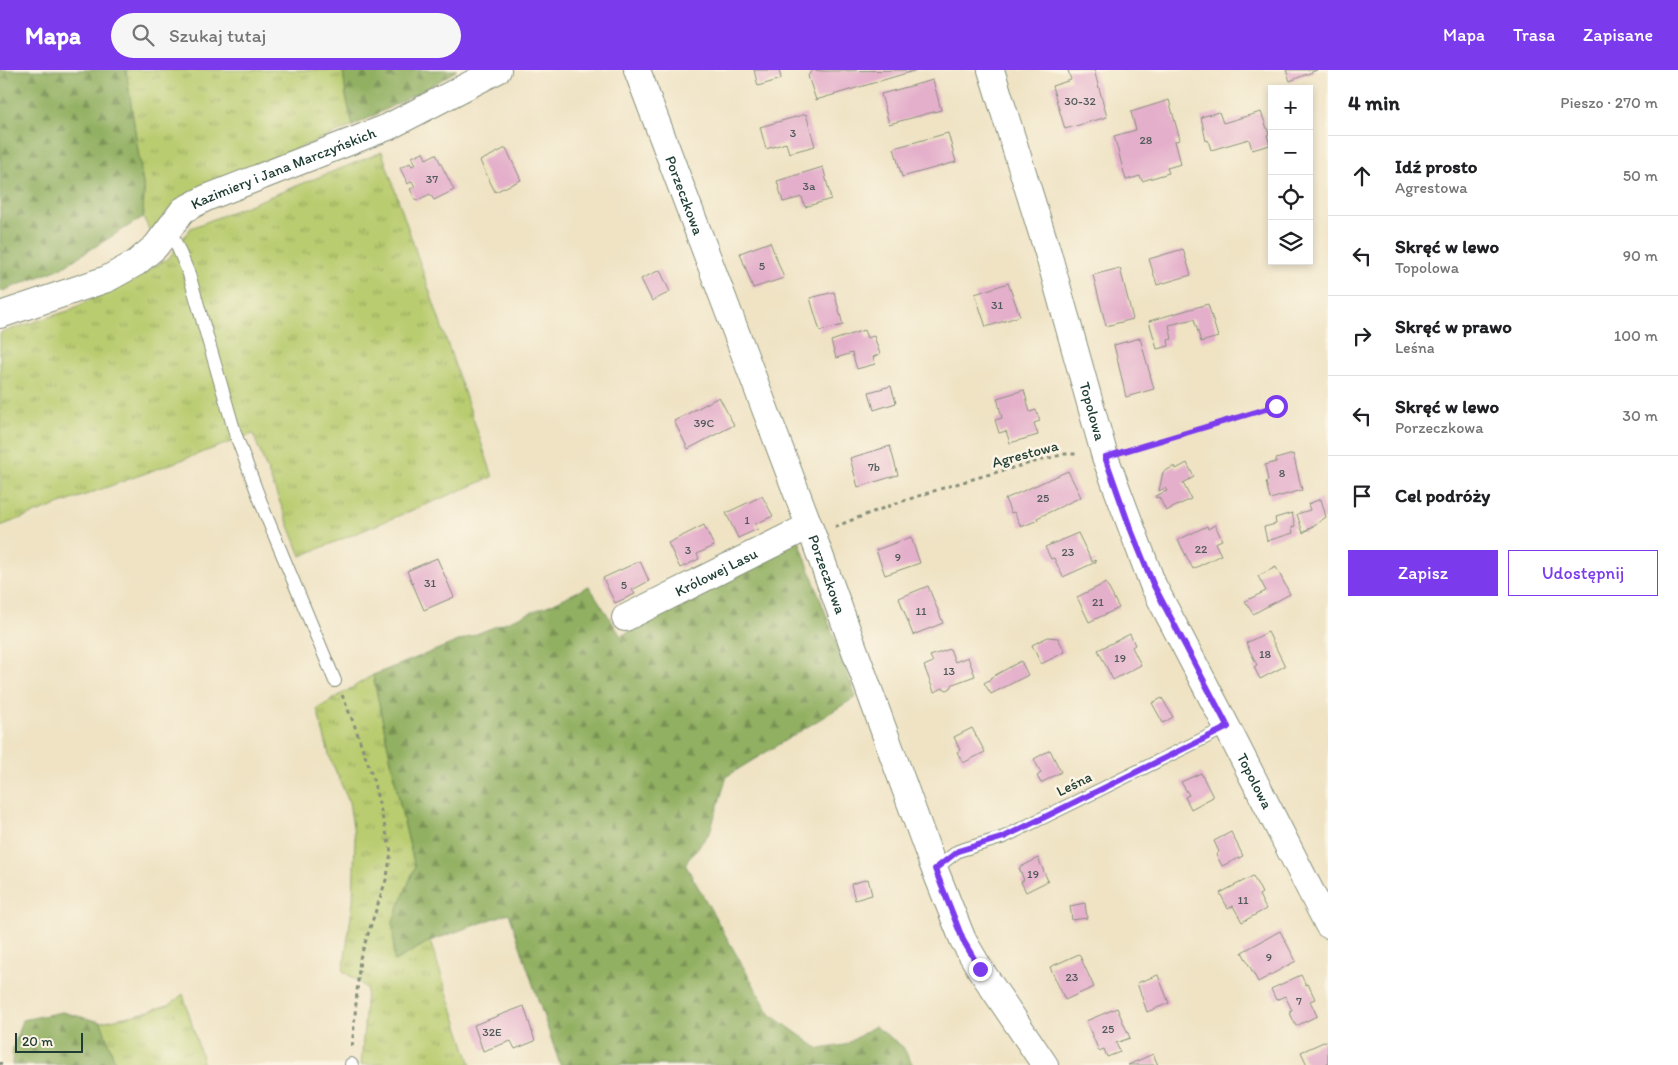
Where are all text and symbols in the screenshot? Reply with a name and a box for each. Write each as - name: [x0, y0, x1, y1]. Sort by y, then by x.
- search box: [111, 13, 461, 58]
- text: Mapa: [25, 21, 81, 50]
- icon: search: [129, 21, 157, 49]
- text: Szukaj tutaj: [169, 24, 266, 47]
- text: Mapa: [1443, 24, 1485, 46]
- text: Trasa: [1513, 24, 1555, 46]
- text: Zapisane: [1583, 24, 1653, 46]
- map controls: [1268, 85, 1313, 265]
- button: +: [1268, 85, 1313, 130]
- text: 4 min: [1348, 90, 1400, 115]
- text: Pieszo · 270 m: [1560, 93, 1658, 112]
- house number: 30-32: [1064, 94, 1096, 108]
- street label: Kazimiery i Jana Marczyńskich: [188, 124, 378, 213]
- house number: 3: [790, 126, 797, 140]
- button: −: [1268, 130, 1313, 175]
- house number: 28: [1140, 133, 1153, 147]
- street label: Porzeczkowa: [661, 153, 708, 238]
- text: Idź prosto: [1395, 155, 1478, 178]
- icon: ahead: [1348, 162, 1376, 190]
- text: 50 m: [1623, 166, 1658, 185]
- house number: 37: [426, 172, 438, 186]
- button: locate: [1268, 175, 1313, 220]
- text: Agrestowa: [1395, 178, 1468, 197]
- house number: 3a: [803, 179, 816, 193]
- button: layers: [1268, 220, 1313, 265]
- text: Skręć w lewo: [1395, 235, 1499, 258]
- icon: left: [1348, 242, 1376, 270]
- text: 90 m: [1623, 246, 1658, 265]
- text: Topolowa: [1395, 258, 1459, 277]
- house number: 5: [759, 259, 765, 273]
- house number: 31: [991, 298, 1003, 312]
- text: Skręć w prawo: [1395, 315, 1512, 338]
- icon: right: [1348, 322, 1376, 350]
- text: 100 m: [1614, 326, 1658, 345]
- text: Leśna: [1395, 338, 1435, 357]
- street label: Topolowa: [1075, 380, 1109, 443]
- route start: [1265, 395, 1288, 418]
- text: Skręć w lewo: [1395, 395, 1499, 418]
- icon: left: [1348, 402, 1376, 430]
- text: 30 m: [1622, 406, 1658, 425]
- house number: 39C: [694, 416, 715, 430]
- text: Porzeczkowa: [1395, 418, 1484, 437]
- street label: Agrestowa: [990, 436, 1060, 472]
- house number: 7b: [868, 460, 880, 474]
- house number: 8: [1279, 466, 1286, 480]
- icon: arrive: [1348, 482, 1376, 510]
- text: Cel podróży: [1395, 484, 1490, 507]
- house number: 25: [1037, 491, 1049, 505]
- house number: 1: [744, 513, 750, 527]
- street label: Porzeczkowa: [804, 532, 850, 617]
- house number: 22: [1195, 542, 1208, 556]
- house number: 3: [685, 543, 692, 557]
- street label: Królowej Lasu: [672, 544, 760, 601]
- house number: 23: [1062, 545, 1075, 559]
- house number: 9: [895, 550, 901, 564]
- button: Zapisz: [1348, 550, 1498, 596]
- button: Udostępnij: [1508, 550, 1658, 596]
- house number: 31: [424, 576, 436, 590]
- house number: 5: [621, 578, 627, 592]
- house number: 21: [1092, 595, 1104, 609]
- house number: 11: [915, 604, 927, 618]
- house number: 18: [1259, 647, 1271, 661]
- house number: 19: [1114, 651, 1126, 665]
- house number: 13: [943, 664, 956, 678]
- street label: Topolowa: [1233, 750, 1276, 812]
- street label: Leśna: [1053, 767, 1095, 800]
- house number: 19: [1027, 867, 1039, 881]
- house number: 11: [1237, 893, 1249, 907]
- house number: 9: [1266, 950, 1272, 964]
- route end: [969, 958, 992, 981]
- house number: 23: [1066, 970, 1079, 984]
- house number: 7: [1296, 994, 1302, 1008]
- house number: 25: [1102, 1022, 1114, 1036]
- house number: 32E: [482, 1025, 502, 1039]
- scale bar: [15, 1030, 82, 1053]
- text: 20 m: [22, 1033, 53, 1050]

